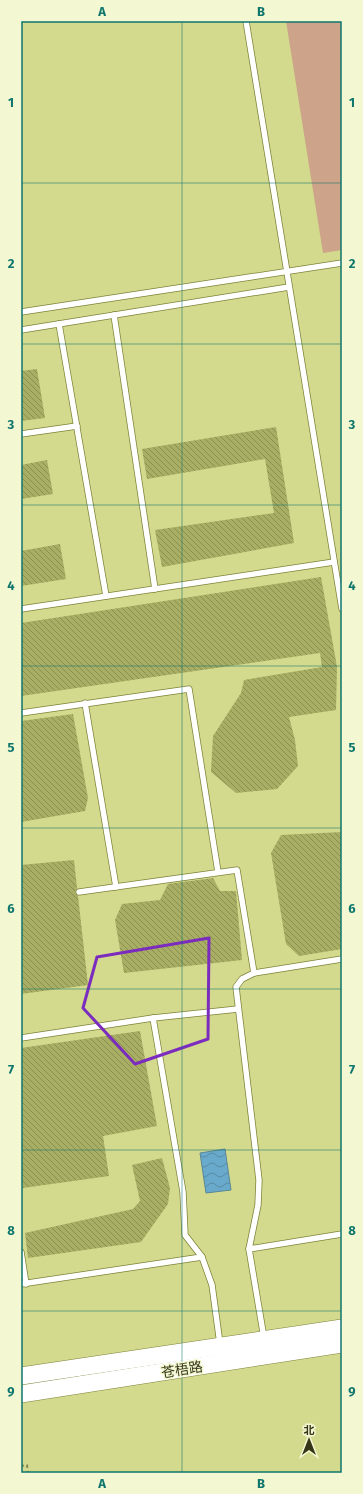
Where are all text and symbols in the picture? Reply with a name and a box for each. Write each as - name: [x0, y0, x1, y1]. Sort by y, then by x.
- text: A: [97, 4, 106, 19]
- text: B: [257, 4, 265, 19]
- text: 1: [8, 95, 14, 110]
- text: 1: [349, 95, 355, 110]
- text: 2: [8, 256, 15, 271]
- text: 2: [349, 256, 356, 271]
- text: 3: [7, 417, 15, 432]
- text: 3: [348, 417, 356, 432]
- text: 4: [7, 578, 15, 593]
- text: 4: [348, 578, 356, 593]
- text: 5: [8, 740, 15, 755]
- text: 5: [349, 740, 356, 755]
- text: 6: [7, 901, 15, 916]
- text: 6: [348, 901, 356, 916]
- text: 7: [8, 1062, 14, 1077]
- text: 7: [349, 1062, 355, 1077]
- text: 8: [7, 1223, 15, 1238]
- text: 8: [348, 1223, 356, 1238]
- street label: 苍梧路: [160, 1358, 204, 1382]
- text: 9: [7, 1384, 15, 1399]
- text: 9: [348, 1384, 356, 1399]
- north arrow: [289, 1420, 329, 1460]
- text: 北: [304, 1424, 315, 1437]
- text: A: [97, 1476, 106, 1491]
- text: B: [257, 1476, 265, 1491]

